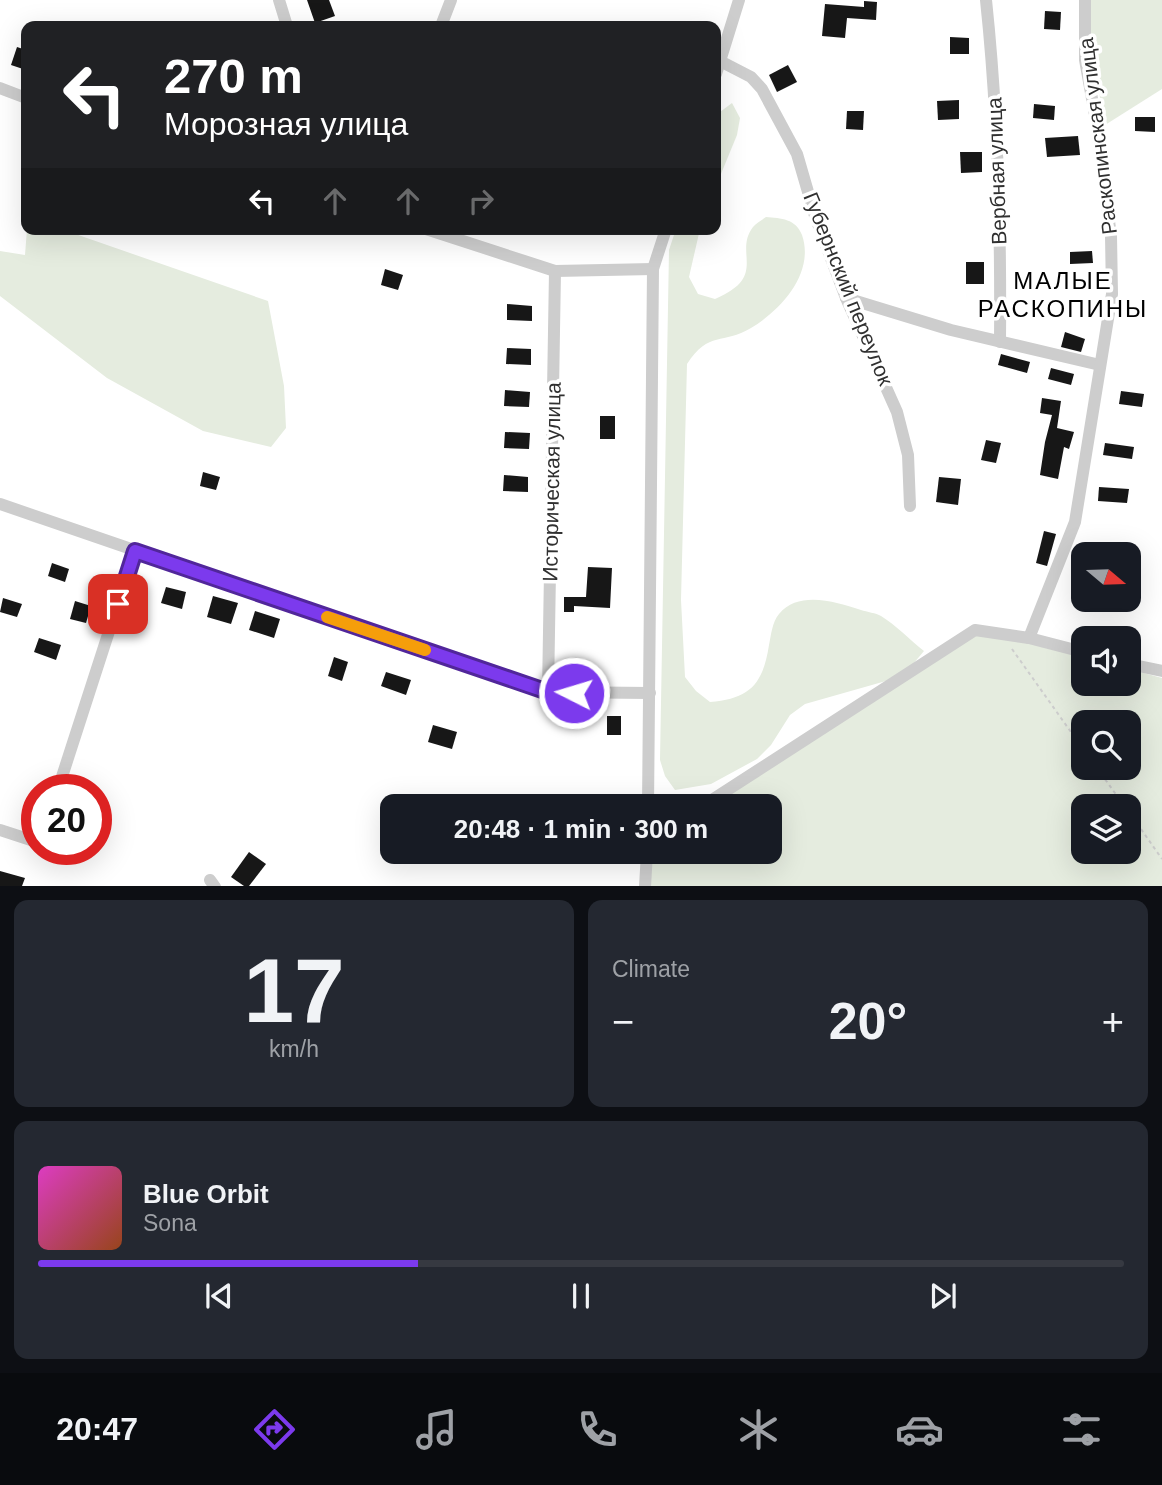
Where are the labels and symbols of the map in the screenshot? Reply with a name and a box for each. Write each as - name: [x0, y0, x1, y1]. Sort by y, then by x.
- street label: Раскопинская улица: [1074, 36, 1121, 236]
- street label: Вербная улица: [982, 97, 1011, 245]
- street label: Губернский переулок: [799, 189, 898, 389]
- district label: МАЛЫЕ РАСКОПИНЫ: [978, 267, 1148, 322]
- street label: Историческая улица: [538, 382, 565, 582]
- north arrow: [1071, 542, 1141, 612]
- pin: [88, 574, 148, 634]
- position arrow: [537, 656, 611, 730]
- speed limit sign: 20: [21, 774, 112, 865]

